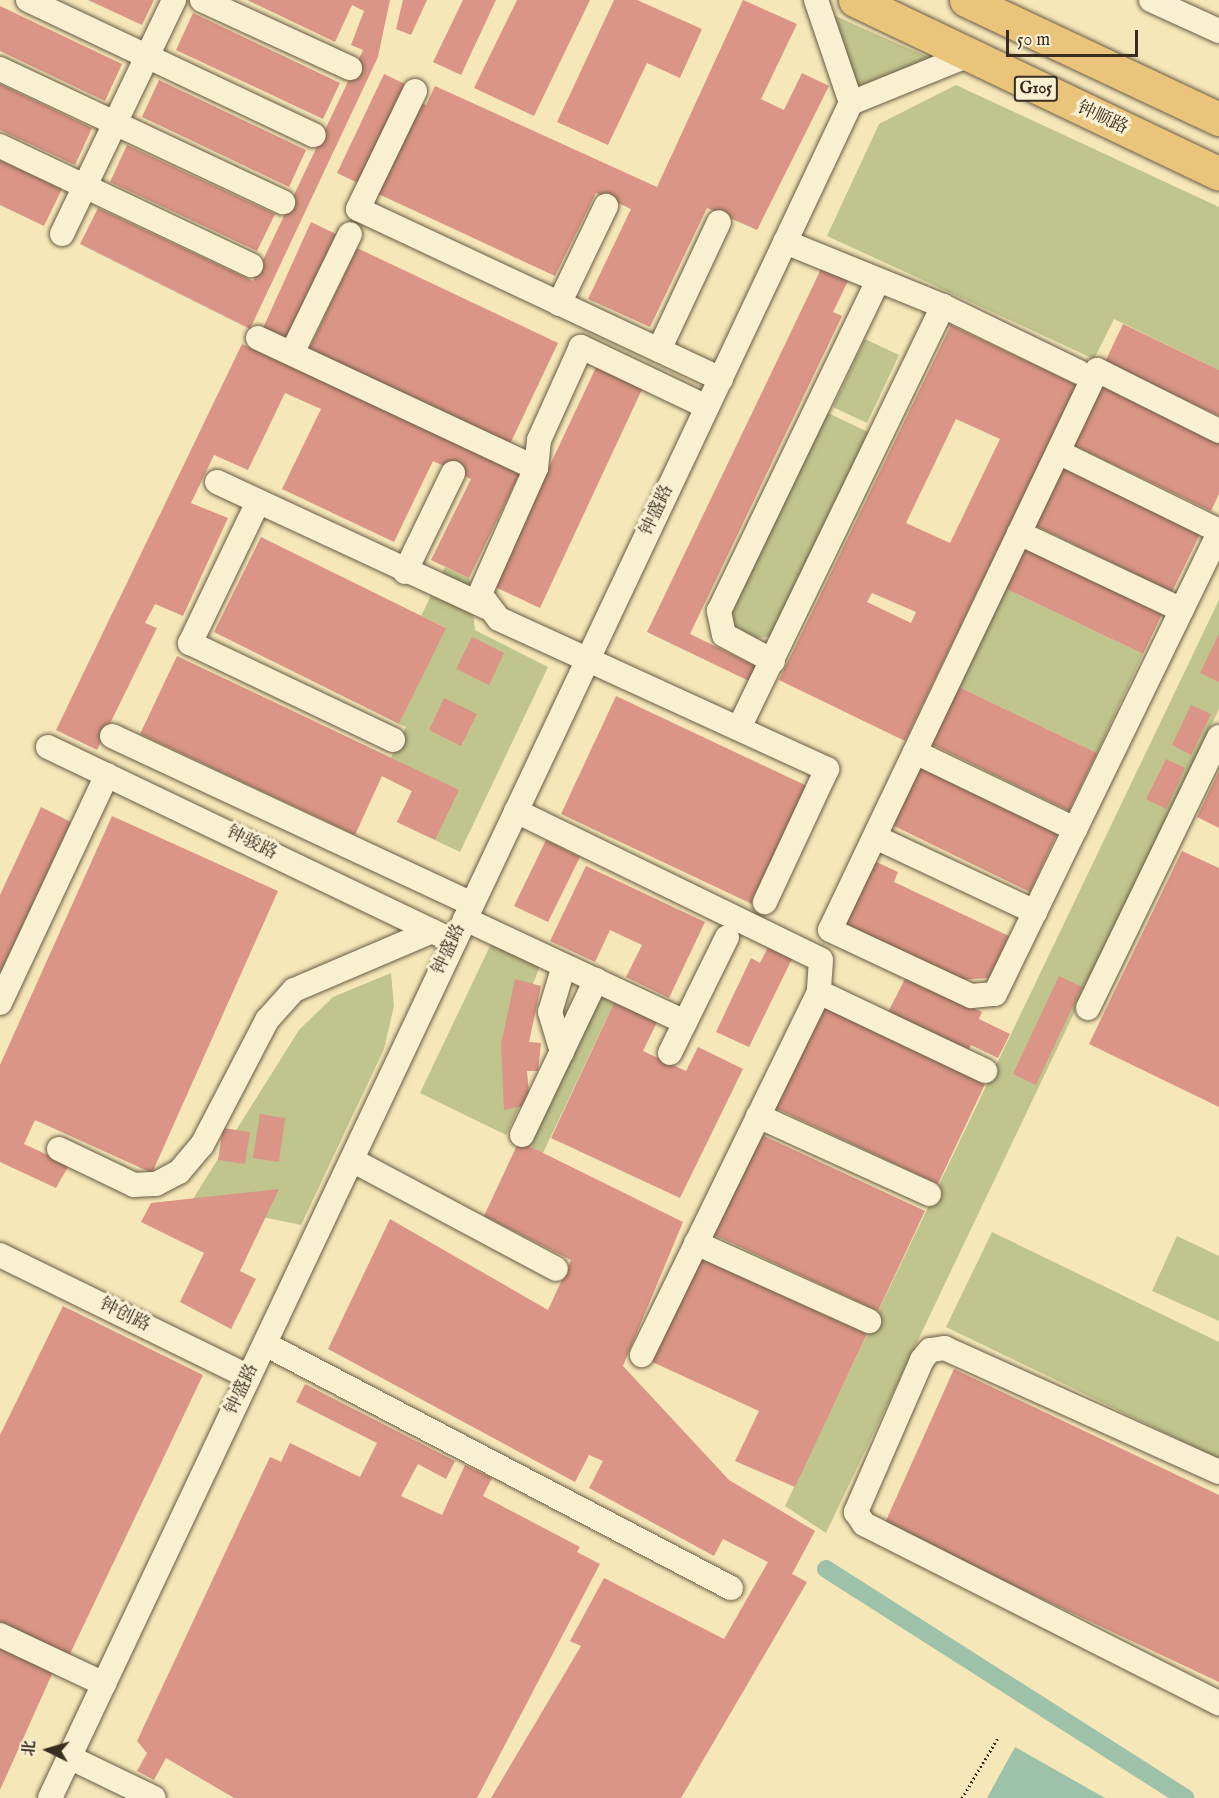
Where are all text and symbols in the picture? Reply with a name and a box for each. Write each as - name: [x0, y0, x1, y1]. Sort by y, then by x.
- scale bar: [1009, 18, 1141, 56]
- text: 50 m: [1017, 29, 1050, 52]
- road number: G105: [1014, 76, 1058, 102]
- street label: 钟顺路: [1073, 98, 1131, 140]
- street label: 钟盛路: [637, 482, 679, 540]
- street label: 钟骏路: [222, 822, 280, 866]
- street label: 钟盛路: [429, 921, 471, 979]
- street label: 钟创路: [95, 1294, 153, 1338]
- street label: 钟盛路: [222, 1361, 264, 1419]
- north arrow: [18, 1720, 78, 1780]
- text: 北: [19, 1740, 41, 1757]

